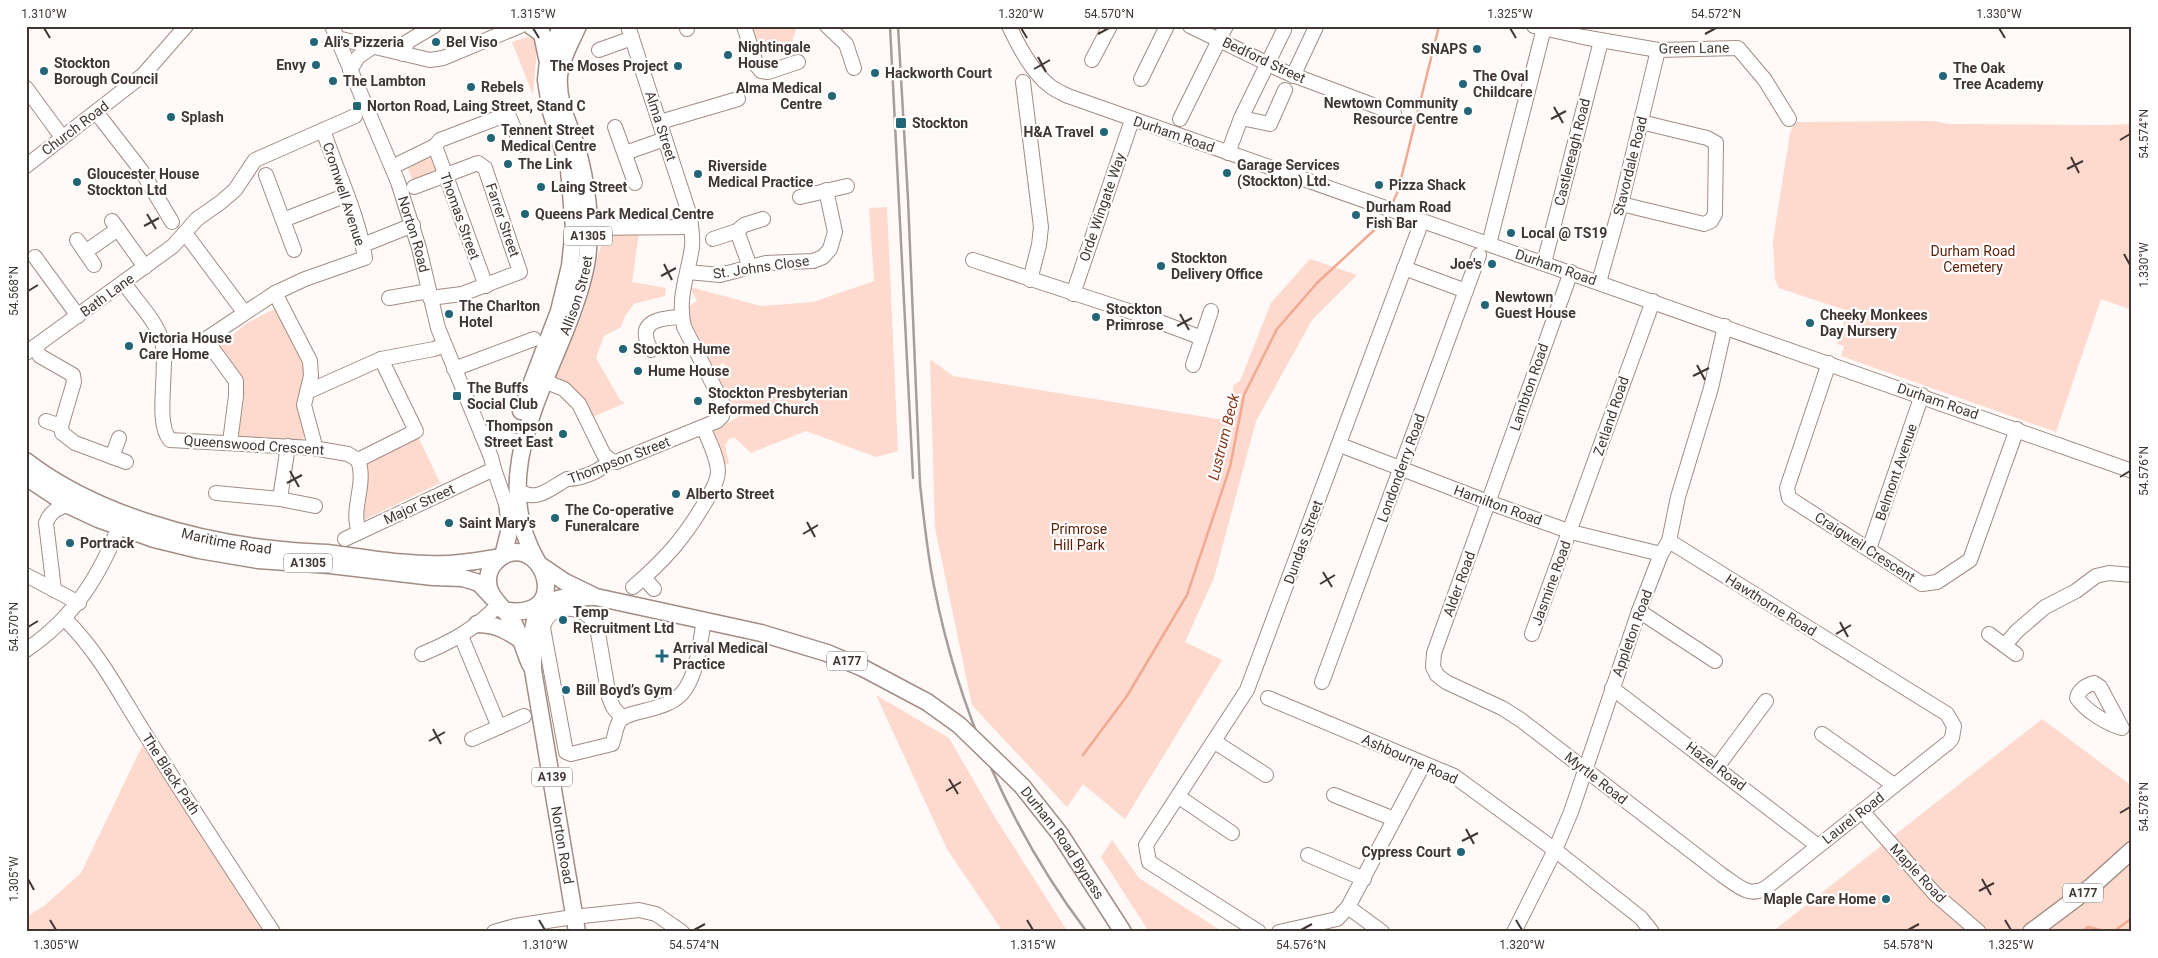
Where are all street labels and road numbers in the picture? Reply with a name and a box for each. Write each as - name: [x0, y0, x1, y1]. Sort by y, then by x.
- street label: Bedford Street: [1220, 34, 1308, 86]
- street label: Green Lane: [1659, 39, 1729, 57]
- street label: Alma Street: [642, 89, 680, 164]
- street label: Castlereagh Road: [1551, 97, 1593, 207]
- street label: Church Road: [38, 98, 112, 158]
- street label: Durham Road: [1131, 113, 1217, 155]
- street label: Stavordale Road: [1610, 115, 1650, 217]
- street label: Cromwell Avenue: [320, 140, 368, 248]
- street label: Orde Wingate Way: [1076, 150, 1128, 263]
- street label: Thomas Street: [437, 170, 483, 262]
- street label: Farrer Street: [483, 181, 523, 259]
- street label: Norton Road: [395, 194, 433, 274]
- road number: A1305: [564, 227, 612, 246]
- street label: Durham Road: [1513, 246, 1599, 288]
- street label: St. Johns Close: [712, 252, 810, 282]
- street label: Allison Street: [556, 254, 595, 338]
- street label: Bath Lane: [77, 270, 137, 320]
- street label: Lambton Road: [1507, 341, 1551, 433]
- street label: Zetland Road: [1590, 374, 1632, 458]
- street label: Durham Road: [1895, 380, 1981, 422]
- street label: Londonderry Road: [1374, 412, 1428, 524]
- street label: Belmont Avenue: [1872, 421, 1920, 523]
- street label: Queenswood Crescent: [183, 432, 325, 458]
- street label: Thompson Street: [566, 433, 672, 487]
- street label: Major Street: [381, 480, 457, 527]
- street label: Hamilton Road: [1452, 482, 1544, 528]
- street label: Dundas Street: [1280, 498, 1326, 586]
- street label: Craigweil Crescent: [1812, 509, 1918, 586]
- street label: Maritime Road: [180, 525, 273, 557]
- street label: Jasmine Road: [1528, 538, 1574, 628]
- street label: Alder Road: [1440, 549, 1478, 619]
- road number: A1305: [284, 554, 332, 572]
- street label: Hawthorne Road: [1723, 571, 1819, 639]
- street label: Appleton Road: [1609, 587, 1655, 679]
- road number: A177: [827, 651, 867, 670]
- street label: The Black Path: [139, 731, 203, 817]
- street label: Ashbourne Road: [1360, 731, 1460, 787]
- street label: Hazel Road: [1683, 738, 1749, 794]
- street label: Myrtle Road: [1562, 749, 1630, 807]
- road number: A139: [532, 768, 572, 786]
- street label: Durham Road Bypass: [1018, 783, 1108, 902]
- street label: Laurel Road: [1819, 789, 1887, 847]
- street label: Norton Road: [548, 805, 577, 885]
- street label: Maple Road: [1887, 840, 1949, 906]
- road number: A177: [2063, 884, 2103, 902]

